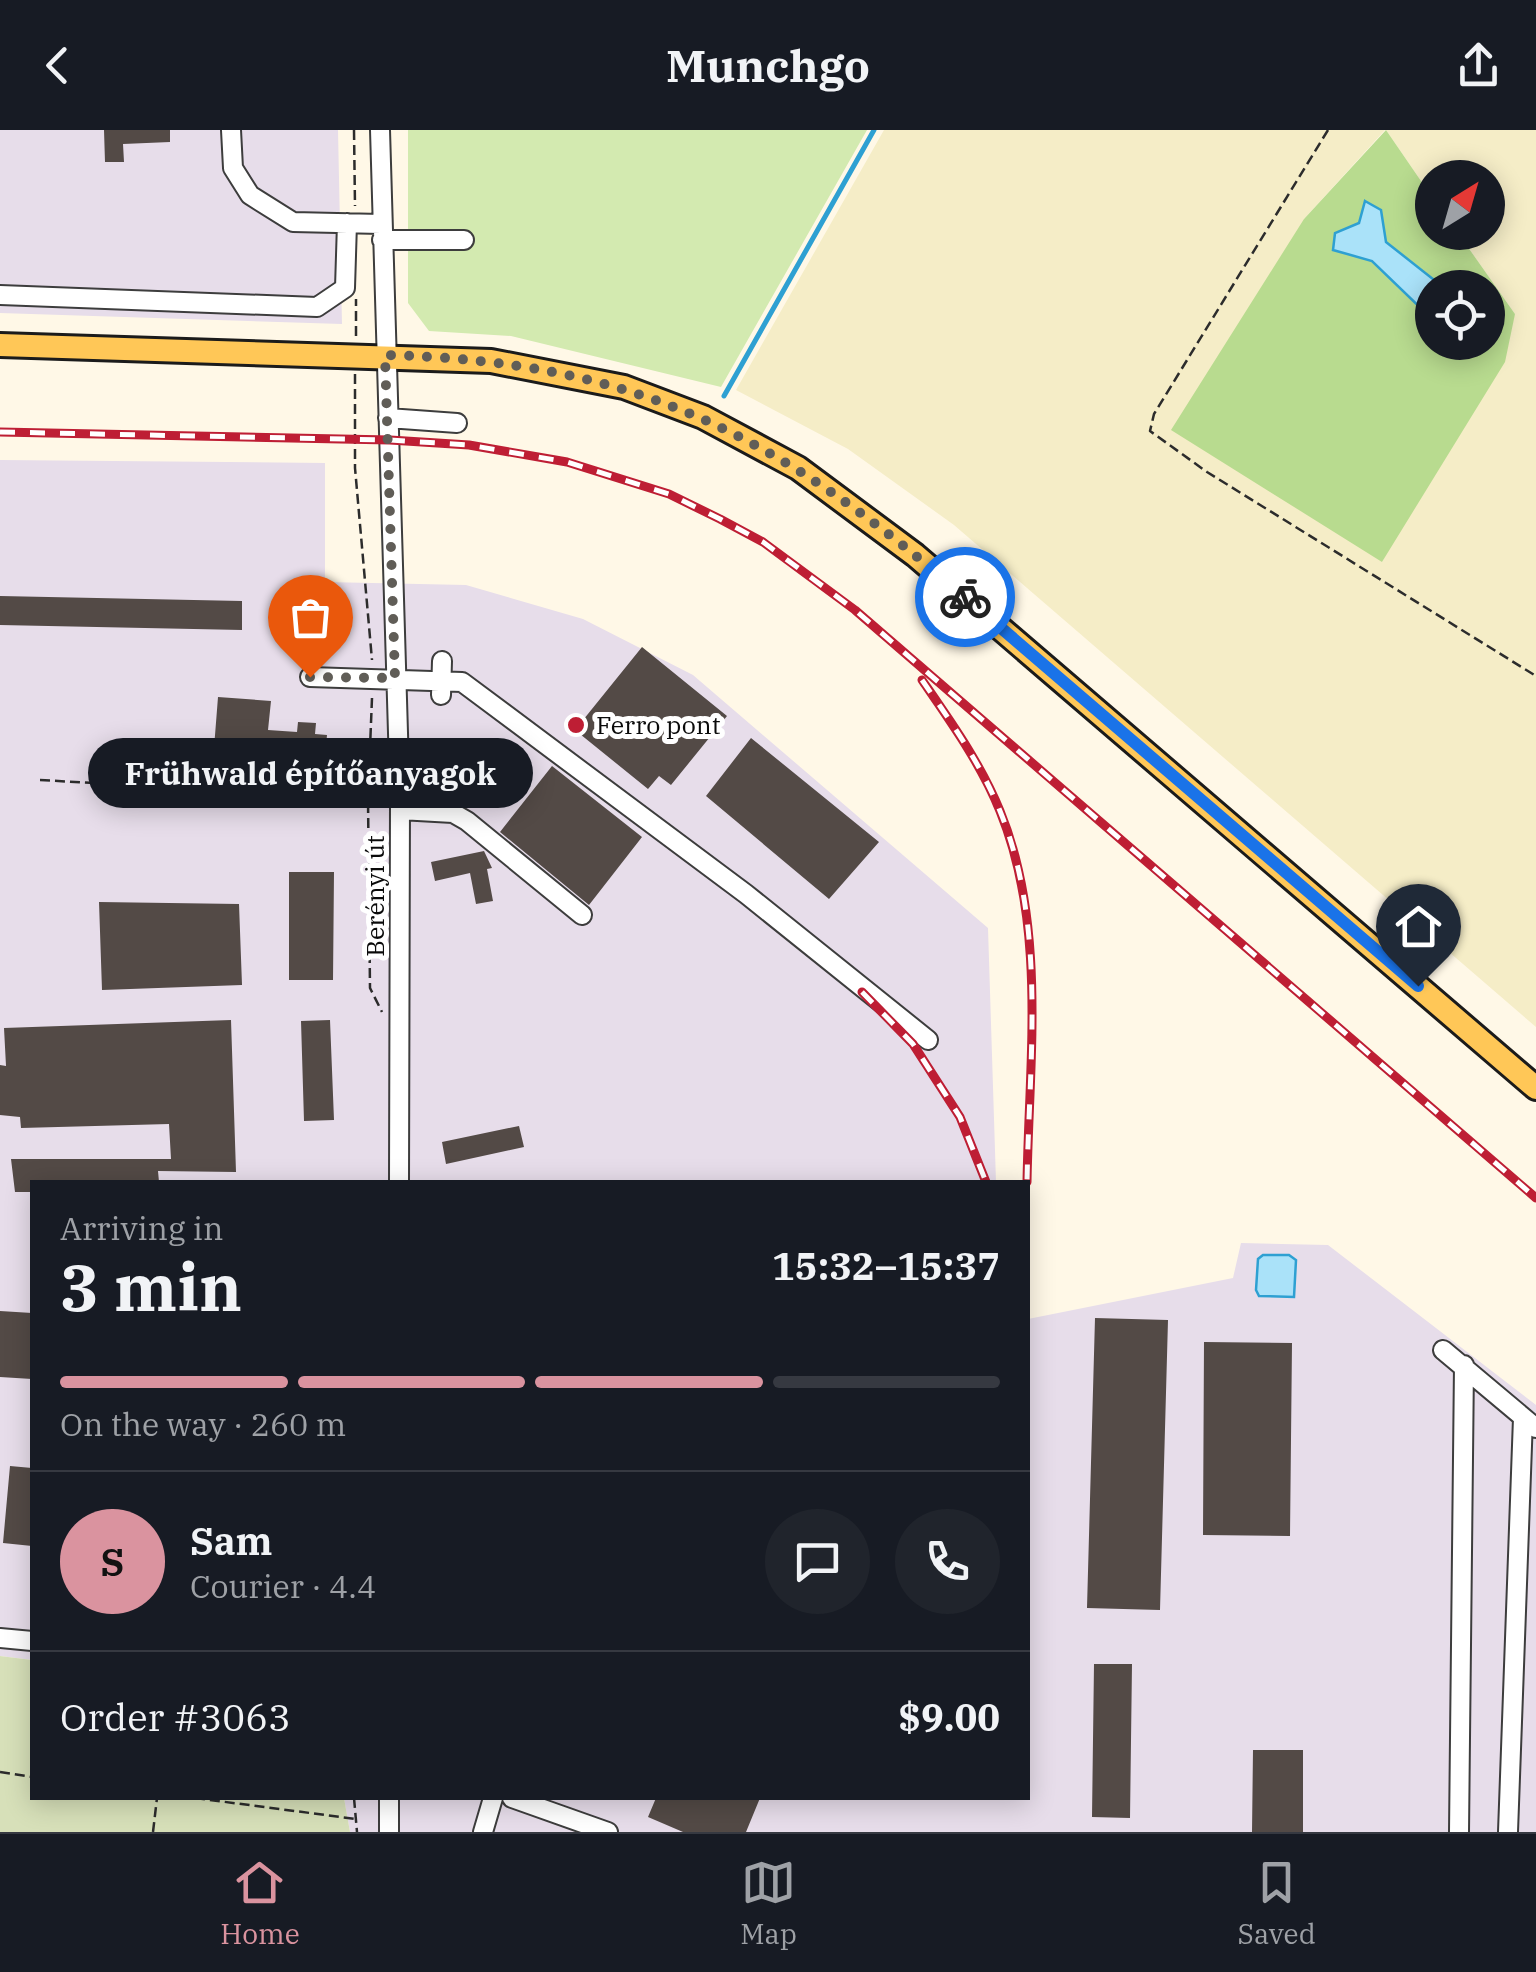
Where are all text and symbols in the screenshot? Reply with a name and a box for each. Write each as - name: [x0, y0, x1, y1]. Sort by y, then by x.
- text: Munchgo: [666, 36, 870, 94]
- icon: back: [30, 38, 85, 93]
- icon: share: [1451, 38, 1506, 93]
- north arrow: [1415, 160, 1505, 250]
- map controls: [1415, 160, 1505, 360]
- button: locate: [1415, 270, 1505, 360]
- courier: [915, 547, 1015, 647]
- icon: bike: [938, 570, 993, 625]
- pin: [268, 575, 353, 678]
- icon: bag: [283, 590, 338, 645]
- place label: Ferro pont: [596, 708, 721, 741]
- marker: Ferro pont: [565, 714, 587, 736]
- callout: Frühwald építőanyagok: [88, 737, 532, 807]
- text: Frühwald építőanyagok: [125, 752, 496, 794]
- street label: Berényi út: [358, 835, 391, 957]
- pin: [1376, 884, 1461, 987]
- icon: home: [1391, 899, 1446, 954]
- text: Arriving in: [60, 1207, 223, 1249]
- text: 15:32–15:37: [772, 1241, 1000, 1290]
- text: 3 min: [60, 1244, 242, 1329]
- text: On the way · 260 m: [60, 1403, 346, 1445]
- button: chat: [765, 1509, 870, 1614]
- button: phone: [895, 1509, 1000, 1614]
- text: Sam: [190, 1516, 273, 1565]
- text: S: [101, 1537, 124, 1586]
- text: Courier · 4.4: [190, 1565, 376, 1607]
- text: Order #3063: [60, 1692, 291, 1741]
- text: $9.00: [898, 1692, 1000, 1741]
- tab: Home: [220, 1855, 300, 1952]
- tab: Map: [740, 1855, 797, 1952]
- tab: Saved: [1237, 1855, 1316, 1952]

